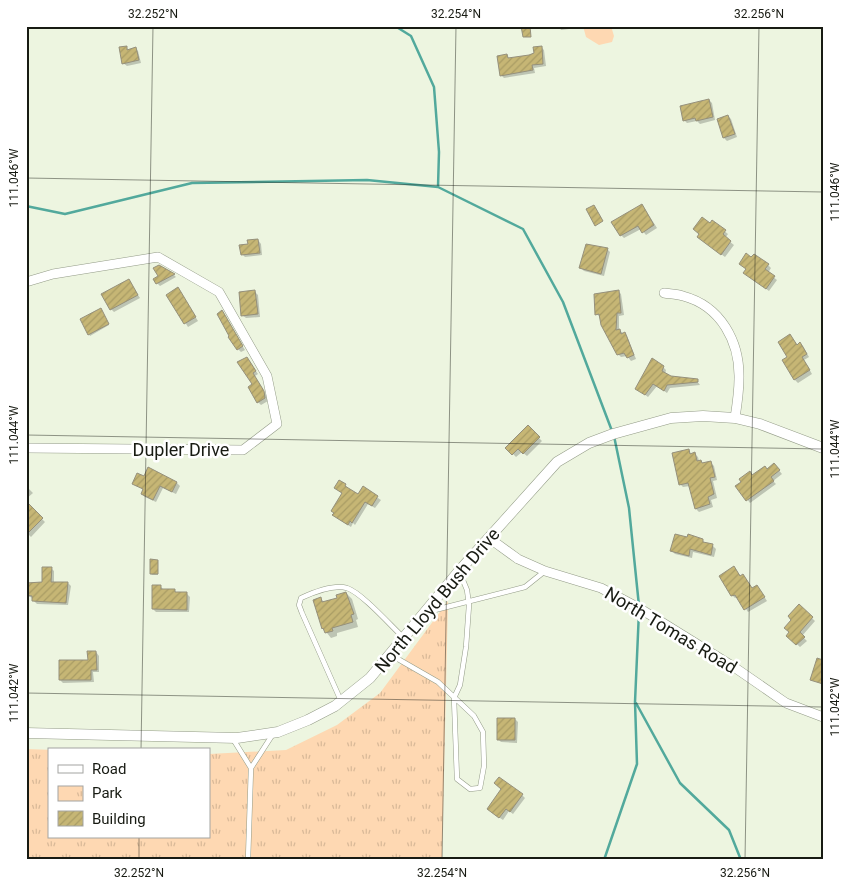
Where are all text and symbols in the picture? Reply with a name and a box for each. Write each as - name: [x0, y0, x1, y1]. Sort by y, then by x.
- text: 32.252°N: [128, 7, 178, 21]
- text: 32.254°N: [431, 7, 481, 21]
- text: 32.256°N: [734, 7, 784, 21]
- text: 111.046°W: [7, 148, 21, 207]
- text: 111.046°W: [828, 162, 842, 221]
- text: 111.044°W: [7, 405, 21, 464]
- text: 111.044°W: [828, 419, 842, 478]
- street label: Dupler Drive: [133, 439, 229, 460]
- street label: North Lloyd Bush Drive: [370, 523, 504, 677]
- street label: North Tomas Road: [601, 582, 741, 678]
- text: 111.042°W: [7, 663, 21, 722]
- text: 111.042°W: [828, 677, 842, 736]
- legend: [48, 748, 210, 838]
- text: Road: [92, 760, 126, 778]
- text: Park: [92, 784, 123, 802]
- text: Building: [92, 810, 146, 828]
- text: 32.252°N: [114, 866, 164, 880]
- text: 32.254°N: [417, 866, 467, 880]
- text: 32.256°N: [720, 866, 770, 880]

